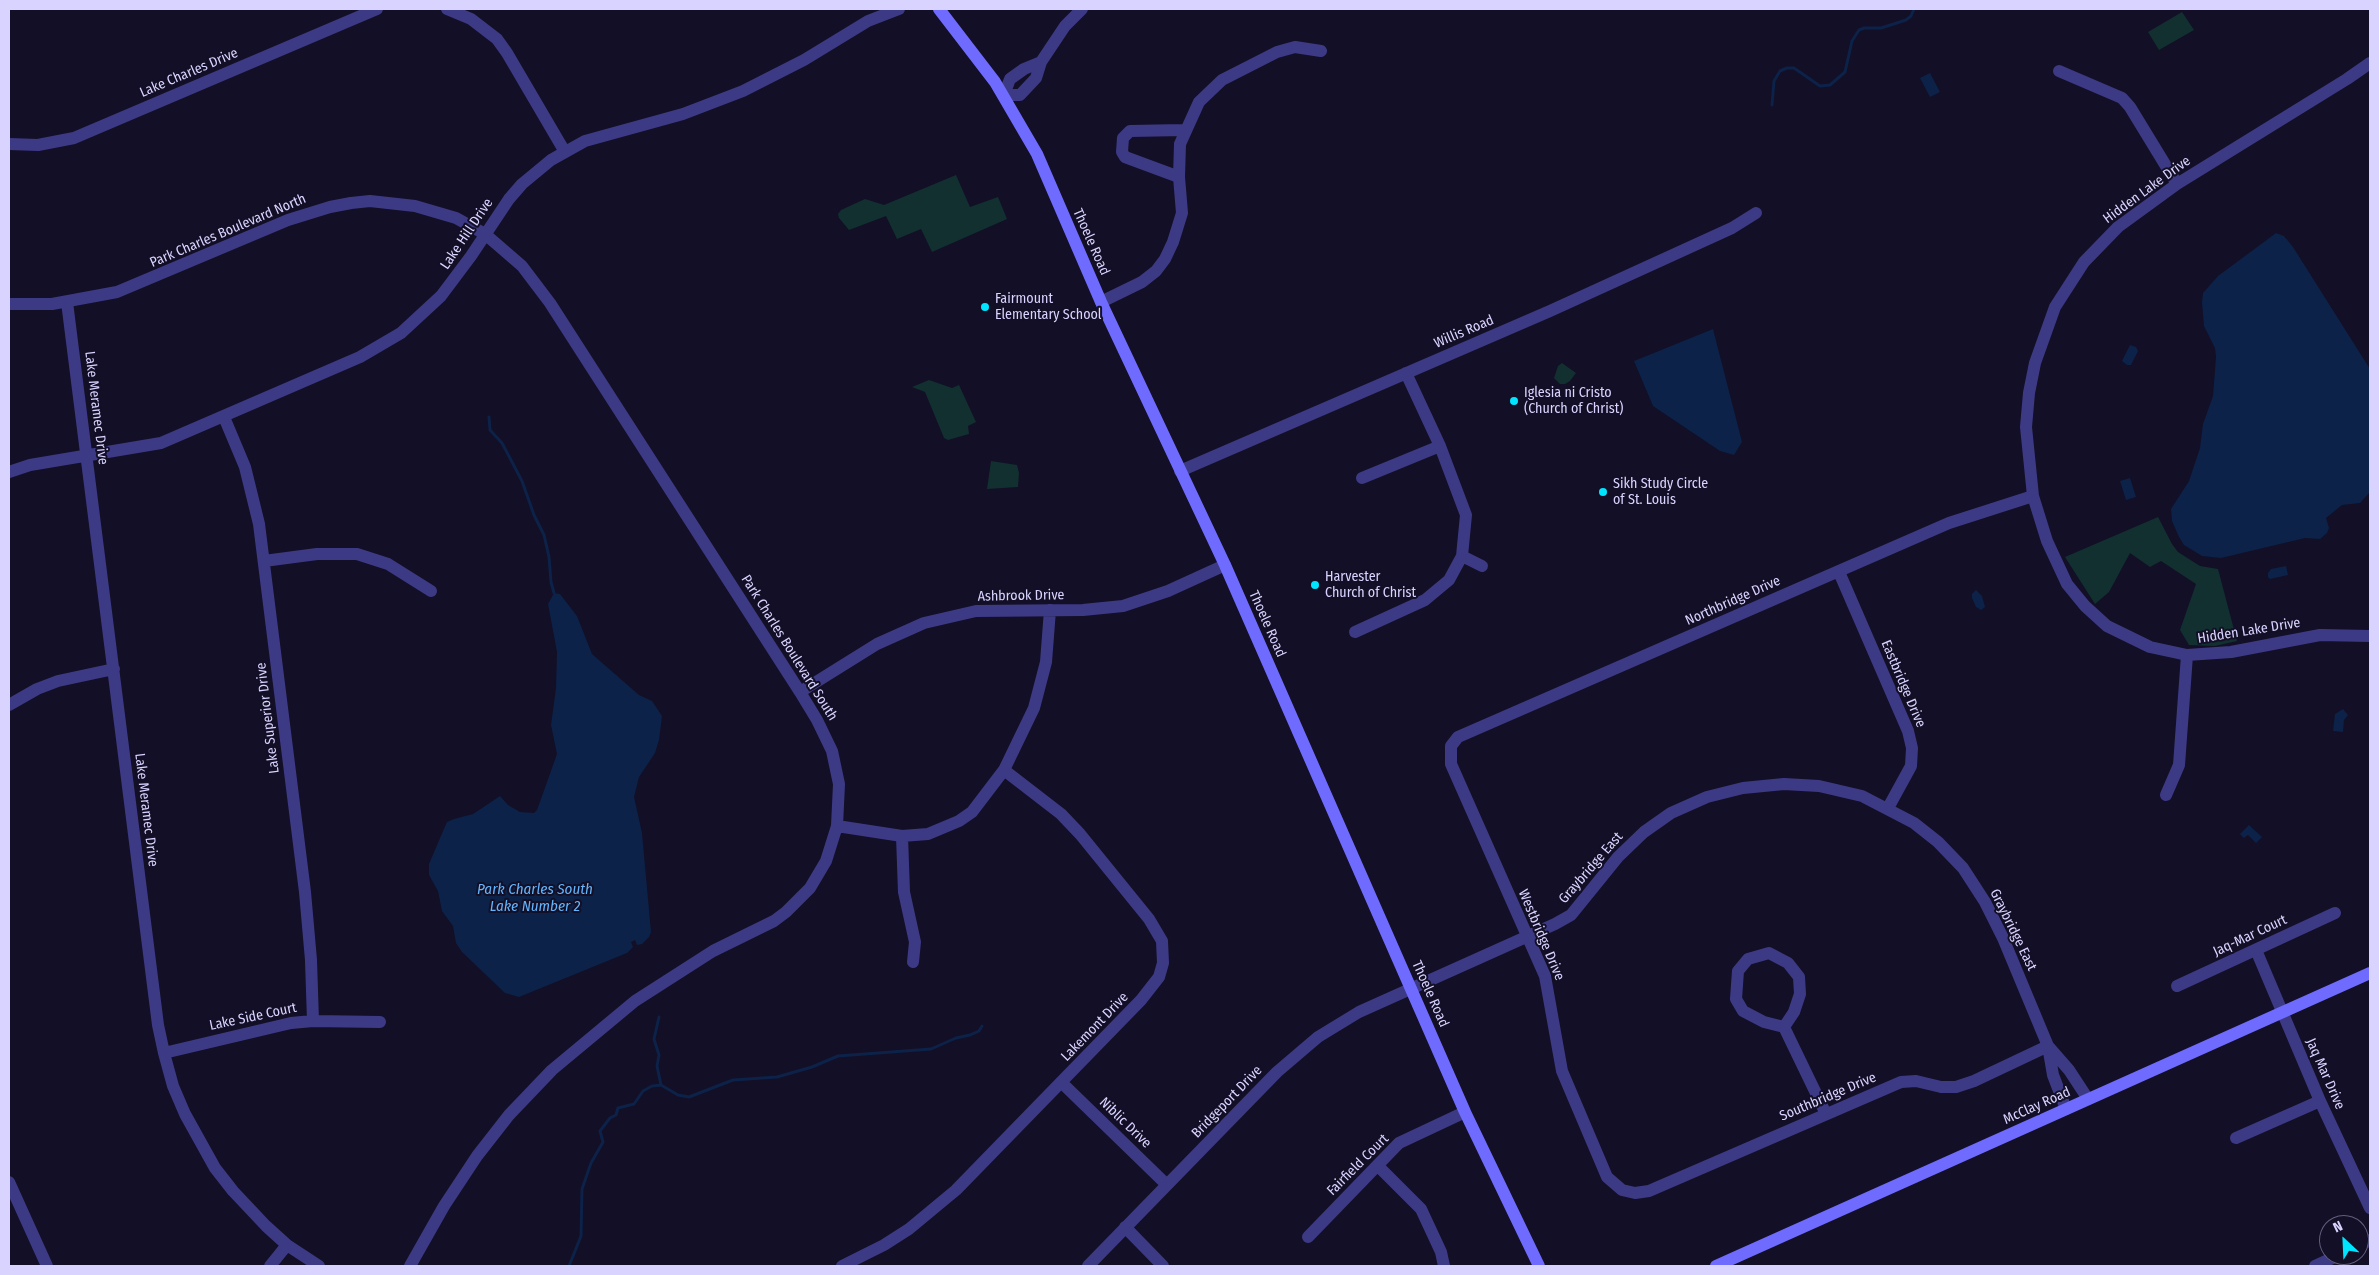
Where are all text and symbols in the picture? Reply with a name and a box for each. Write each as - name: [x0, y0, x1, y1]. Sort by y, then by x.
- street label: Lake Charles Drive: [137, 45, 241, 101]
- street label: Hidden Lake Drive: [2100, 153, 2194, 227]
- street label: Park Charles Boulevard North: [147, 190, 309, 272]
- street label: Lake Hill Drive: [437, 195, 497, 273]
- street label: Thoele Road: [1069, 206, 1113, 278]
- place label: Fairmount Elementary School: [995, 291, 1102, 324]
- marker: Fairmount Elementary School: [979, 301, 991, 313]
- street label: Willis Road: [1432, 312, 1496, 352]
- street label: Lake Meramec Drive: [81, 350, 111, 466]
- place label: Iglesia ni Cristo (Church of Christ): [1524, 385, 1623, 418]
- marker: Iglesia ni Cristo (Church of Christ): [1508, 395, 1520, 407]
- place label: Sikh Study Circle of St. Louis: [1613, 476, 1708, 508]
- marker: Sikh Study Circle of St. Louis: [1597, 486, 1609, 498]
- place label: Harvester Church of Christ: [1325, 569, 1416, 602]
- street label: Park Charles Boulevard South: [737, 572, 841, 724]
- street label: Northbridge Drive: [1683, 573, 1783, 629]
- marker: Harvester Church of Christ: [1309, 579, 1321, 591]
- street label: Ashbrook Drive: [977, 587, 1065, 605]
- street label: Thoele Road: [1245, 588, 1289, 660]
- street label: Hidden Lake Drive: [2196, 615, 2302, 647]
- street label: Eastbridge Drive: [1877, 638, 1929, 730]
- street label: Lake Superior Drive: [253, 661, 283, 775]
- street label: Lake Meramec Drive: [131, 752, 161, 868]
- street label: Graybridge East: [1555, 829, 1627, 907]
- water label: Park Charles South Lake Number 2: [477, 881, 593, 916]
- street label: Graybridge East: [1986, 886, 2040, 974]
- street label: Westbridge Drive: [1514, 887, 1568, 983]
- street label: Jaq-Mar Court: [2211, 912, 2289, 960]
- street label: Thoele Road: [1408, 958, 1452, 1030]
- street label: Lakemont Drive: [1058, 989, 1132, 1065]
- street label: Lake Side Court: [208, 1000, 298, 1034]
- street label: Jaq Mar Drive: [2302, 1036, 2348, 1112]
- street label: Bridgeport Drive: [1188, 1062, 1266, 1142]
- street label: Southbridge Drive: [1777, 1069, 1879, 1125]
- street label: McClay Road: [2001, 1084, 2073, 1128]
- street label: Niblic Drive: [1096, 1094, 1154, 1152]
- street label: Fairfield Court: [1324, 1131, 1392, 1199]
- north arrow: [2319, 1215, 2369, 1265]
- text: N: [2330, 1217, 2345, 1236]

